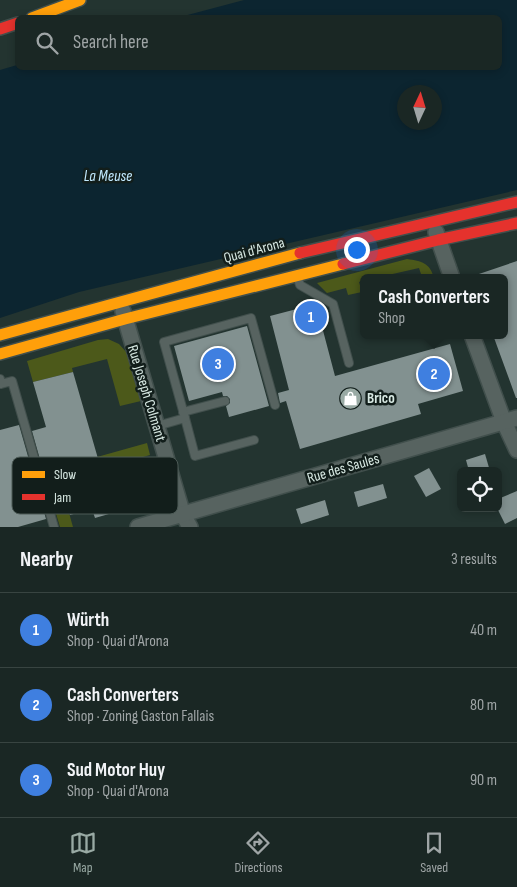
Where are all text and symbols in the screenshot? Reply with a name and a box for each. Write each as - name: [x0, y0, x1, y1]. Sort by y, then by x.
- search box: [15, 15, 502, 70]
- icon: search: [33, 29, 61, 57]
- text: Search here: [73, 31, 149, 54]
- north arrow: [397, 85, 442, 130]
- water label: La Meuse: [84, 167, 132, 186]
- street label: Quai d'Arona: [222, 233, 287, 268]
- your location: [344, 237, 370, 263]
- popup: [360, 274, 508, 339]
- text: Cash Converters: [378, 286, 490, 309]
- pin: 1: [295, 298, 327, 336]
- text: Shop: [378, 309, 405, 328]
- street label: Rue Joseph Colmant: [123, 343, 170, 444]
- pin: 3: [202, 345, 234, 383]
- pin: 2: [418, 355, 450, 393]
- shop icon: Brico: [339, 386, 363, 410]
- place label: Brico: [367, 389, 395, 408]
- street label: Rue des Saules: [305, 449, 381, 488]
- legend: [12, 457, 178, 514]
- text: Slow: [54, 466, 76, 483]
- map controls: [457, 467, 502, 512]
- button: locate: [457, 467, 502, 512]
- text: Jam: [53, 489, 71, 506]
- text: Nearby: [20, 547, 73, 572]
- text: 3 results: [451, 550, 497, 569]
- text: Würth: [67, 609, 109, 632]
- text: 1: [33, 621, 39, 640]
- text: 40 m: [470, 621, 497, 640]
- text: Shop · Quai d'Arona: [67, 632, 169, 651]
- text: Cash Converters: [67, 684, 179, 707]
- text: 2: [32, 696, 40, 715]
- text: 80 m: [470, 696, 497, 715]
- text: Shop · Zoning Gaston Fallais: [67, 707, 214, 726]
- text: Sud Motor Huy: [67, 759, 165, 782]
- text: 3: [32, 771, 40, 790]
- text: 90 m: [470, 771, 497, 790]
- text: Shop · Quai d'Arona: [67, 782, 169, 801]
- tab: Map: [69, 829, 97, 876]
- tab: Directions: [234, 829, 283, 876]
- tab: Saved: [420, 829, 448, 876]

